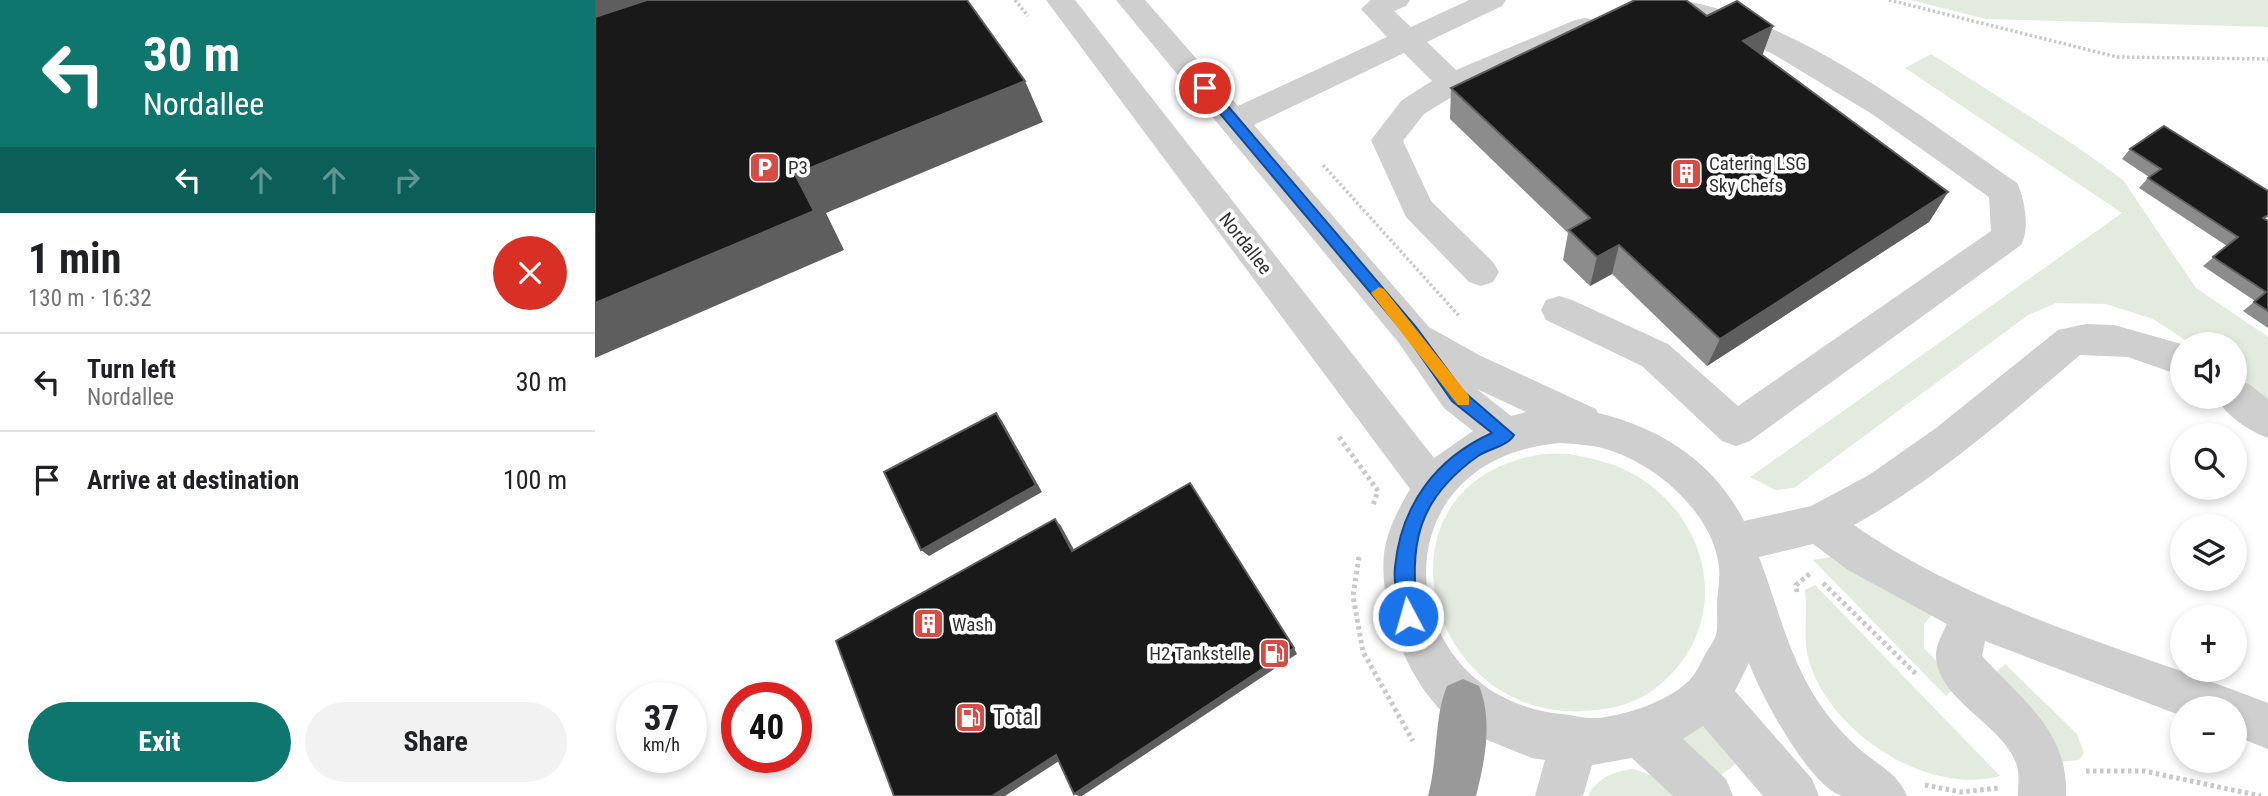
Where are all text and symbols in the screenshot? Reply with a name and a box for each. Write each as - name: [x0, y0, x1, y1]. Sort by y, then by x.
- text: 30 m: [143, 26, 240, 83]
- icon: left: [28, 28, 119, 119]
- pin: [1175, 58, 1235, 118]
- icon: arrive: [1186, 69, 1224, 107]
- text: Nordallee: [143, 85, 264, 123]
- parking icon: P3: [748, 150, 782, 184]
- place label: Catering LSG Sky Chefs: [1709, 152, 1807, 197]
- place label: P3: [788, 156, 808, 179]
- building icon: Catering LSG Sky Chefs: [1669, 157, 1703, 191]
- icon: left: [169, 161, 207, 199]
- icon: ahead: [242, 161, 280, 199]
- icon: ahead: [315, 161, 353, 199]
- icon: right: [388, 161, 426, 199]
- street label: Nordallee: [1214, 208, 1277, 279]
- text: 1 min: [28, 234, 121, 283]
- button: close: [493, 236, 567, 310]
- text: 130 m · 16:32: [28, 285, 152, 312]
- map controls: [2170, 332, 2247, 773]
- button: sound: [2170, 332, 2247, 409]
- text: Turn left: [87, 354, 176, 384]
- icon: left: [28, 363, 66, 401]
- text: 30 m: [516, 367, 567, 397]
- text: Nordallee: [87, 384, 174, 411]
- button: search: [2170, 423, 2247, 500]
- icon: arrive: [28, 461, 66, 499]
- text: Arrive at destination: [87, 465, 299, 495]
- text: 100 m: [503, 465, 567, 495]
- button: layers: [2170, 514, 2247, 591]
- position arrow: [1371, 579, 1445, 653]
- button: +: [2170, 605, 2247, 682]
- building icon: Wash: [912, 607, 946, 641]
- place label: Wash: [952, 613, 993, 636]
- fuel station icon: H2 Tankstelle: [1257, 636, 1291, 670]
- place label: H2 Tankstelle: [1149, 642, 1251, 665]
- speed limit sign: 40: [721, 682, 812, 773]
- button: −: [2170, 696, 2247, 773]
- text: 37: [644, 698, 679, 739]
- fuel station icon: Total: [953, 700, 987, 734]
- button: Exit: [28, 702, 291, 782]
- button: Share: [305, 702, 567, 782]
- place label: Total: [993, 704, 1039, 731]
- text: km/h: [643, 734, 680, 755]

